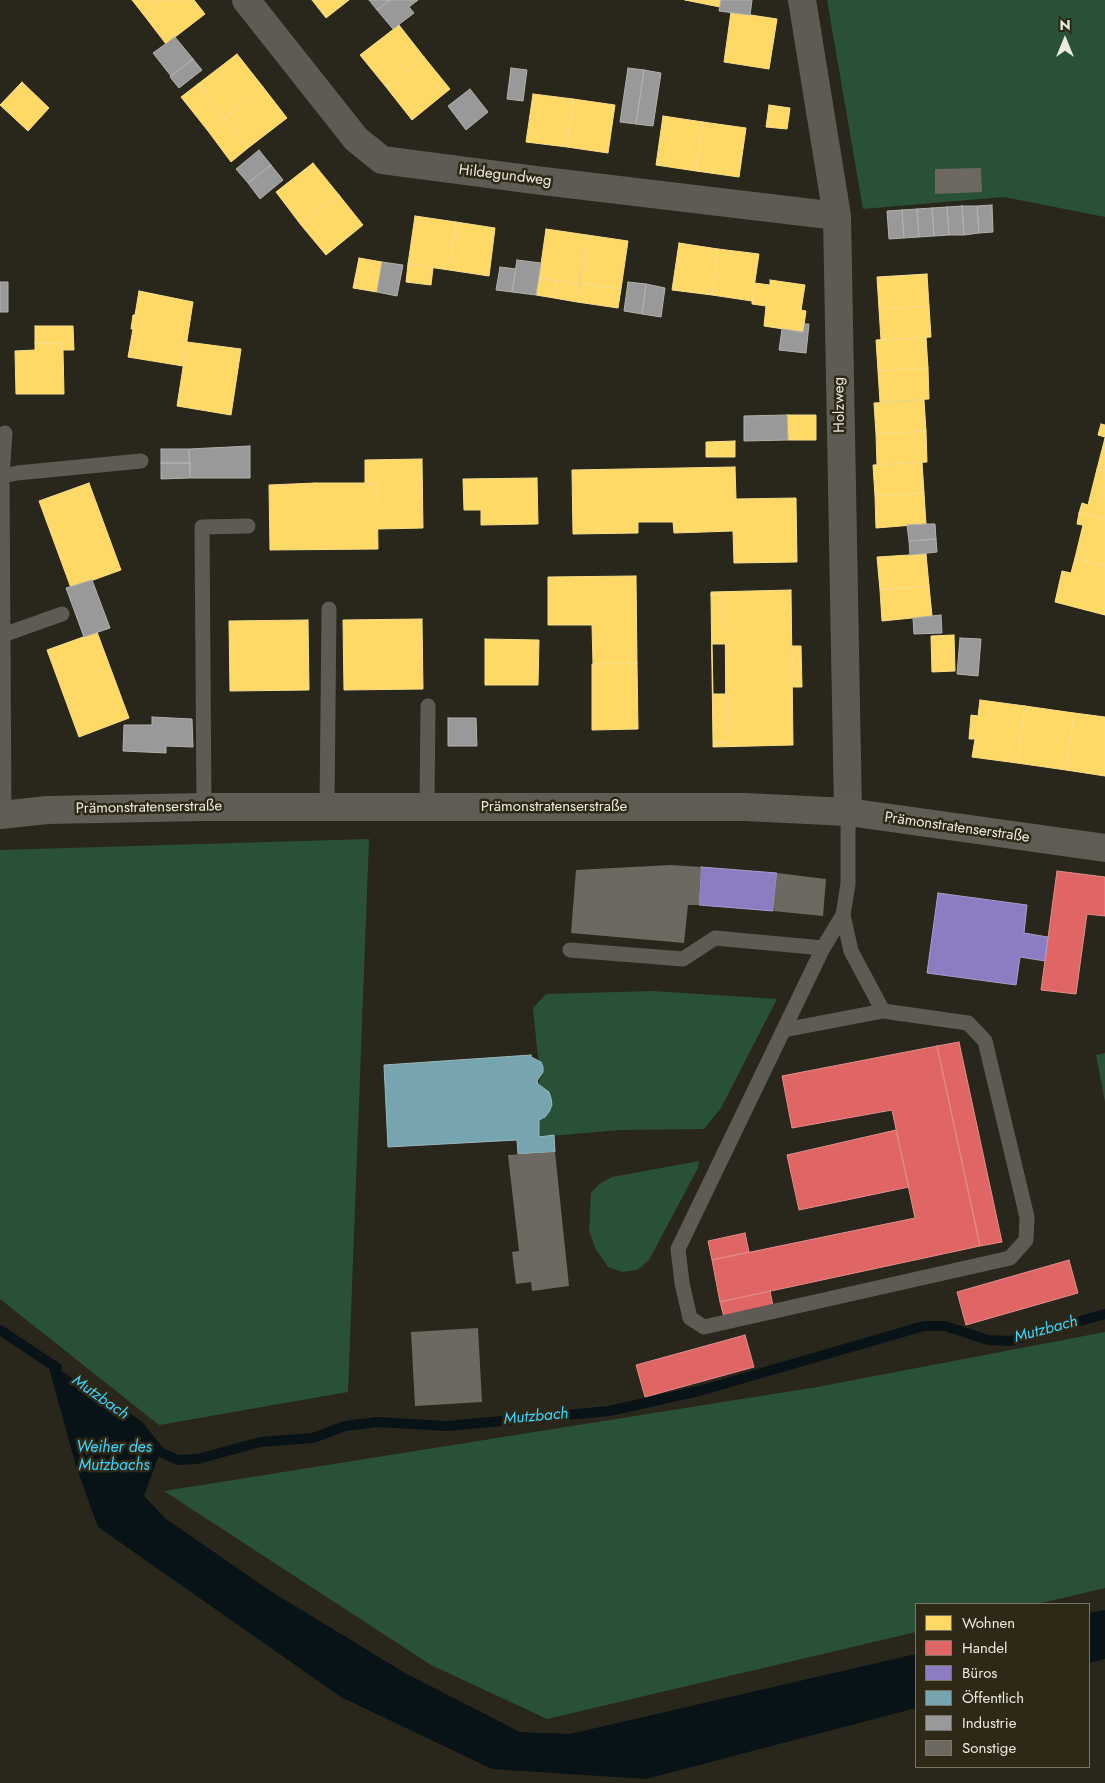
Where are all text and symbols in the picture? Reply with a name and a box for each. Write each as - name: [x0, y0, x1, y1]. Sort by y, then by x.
- north arrow: [1040, 15, 1090, 65]
- text: N: [1059, 15, 1071, 35]
- street label: Hildegundweg: [458, 161, 552, 191]
- street label: Holzweg: [831, 377, 849, 433]
- street label: Prämonstratenserstraße: [76, 798, 222, 818]
- street label: Prämonstratenserstraße: [481, 798, 627, 816]
- street label: Prämonstratenserstraße: [883, 809, 1031, 847]
- water label: Mutzbach: [1012, 1312, 1080, 1348]
- water label: Mutzbach: [68, 1372, 132, 1424]
- water label: Mutzbach: [503, 1405, 569, 1429]
- water label: Weiher des Mutzbachs: [76, 1438, 152, 1476]
- legend: [915, 1603, 1090, 1768]
- text: Wohnen: [962, 1612, 1015, 1634]
- text: Handel: [962, 1637, 1008, 1659]
- text: Büros: [962, 1662, 997, 1684]
- text: Öffentlich: [962, 1687, 1024, 1709]
- text: Industrie: [962, 1712, 1016, 1734]
- text: Sonstige: [962, 1737, 1016, 1759]

